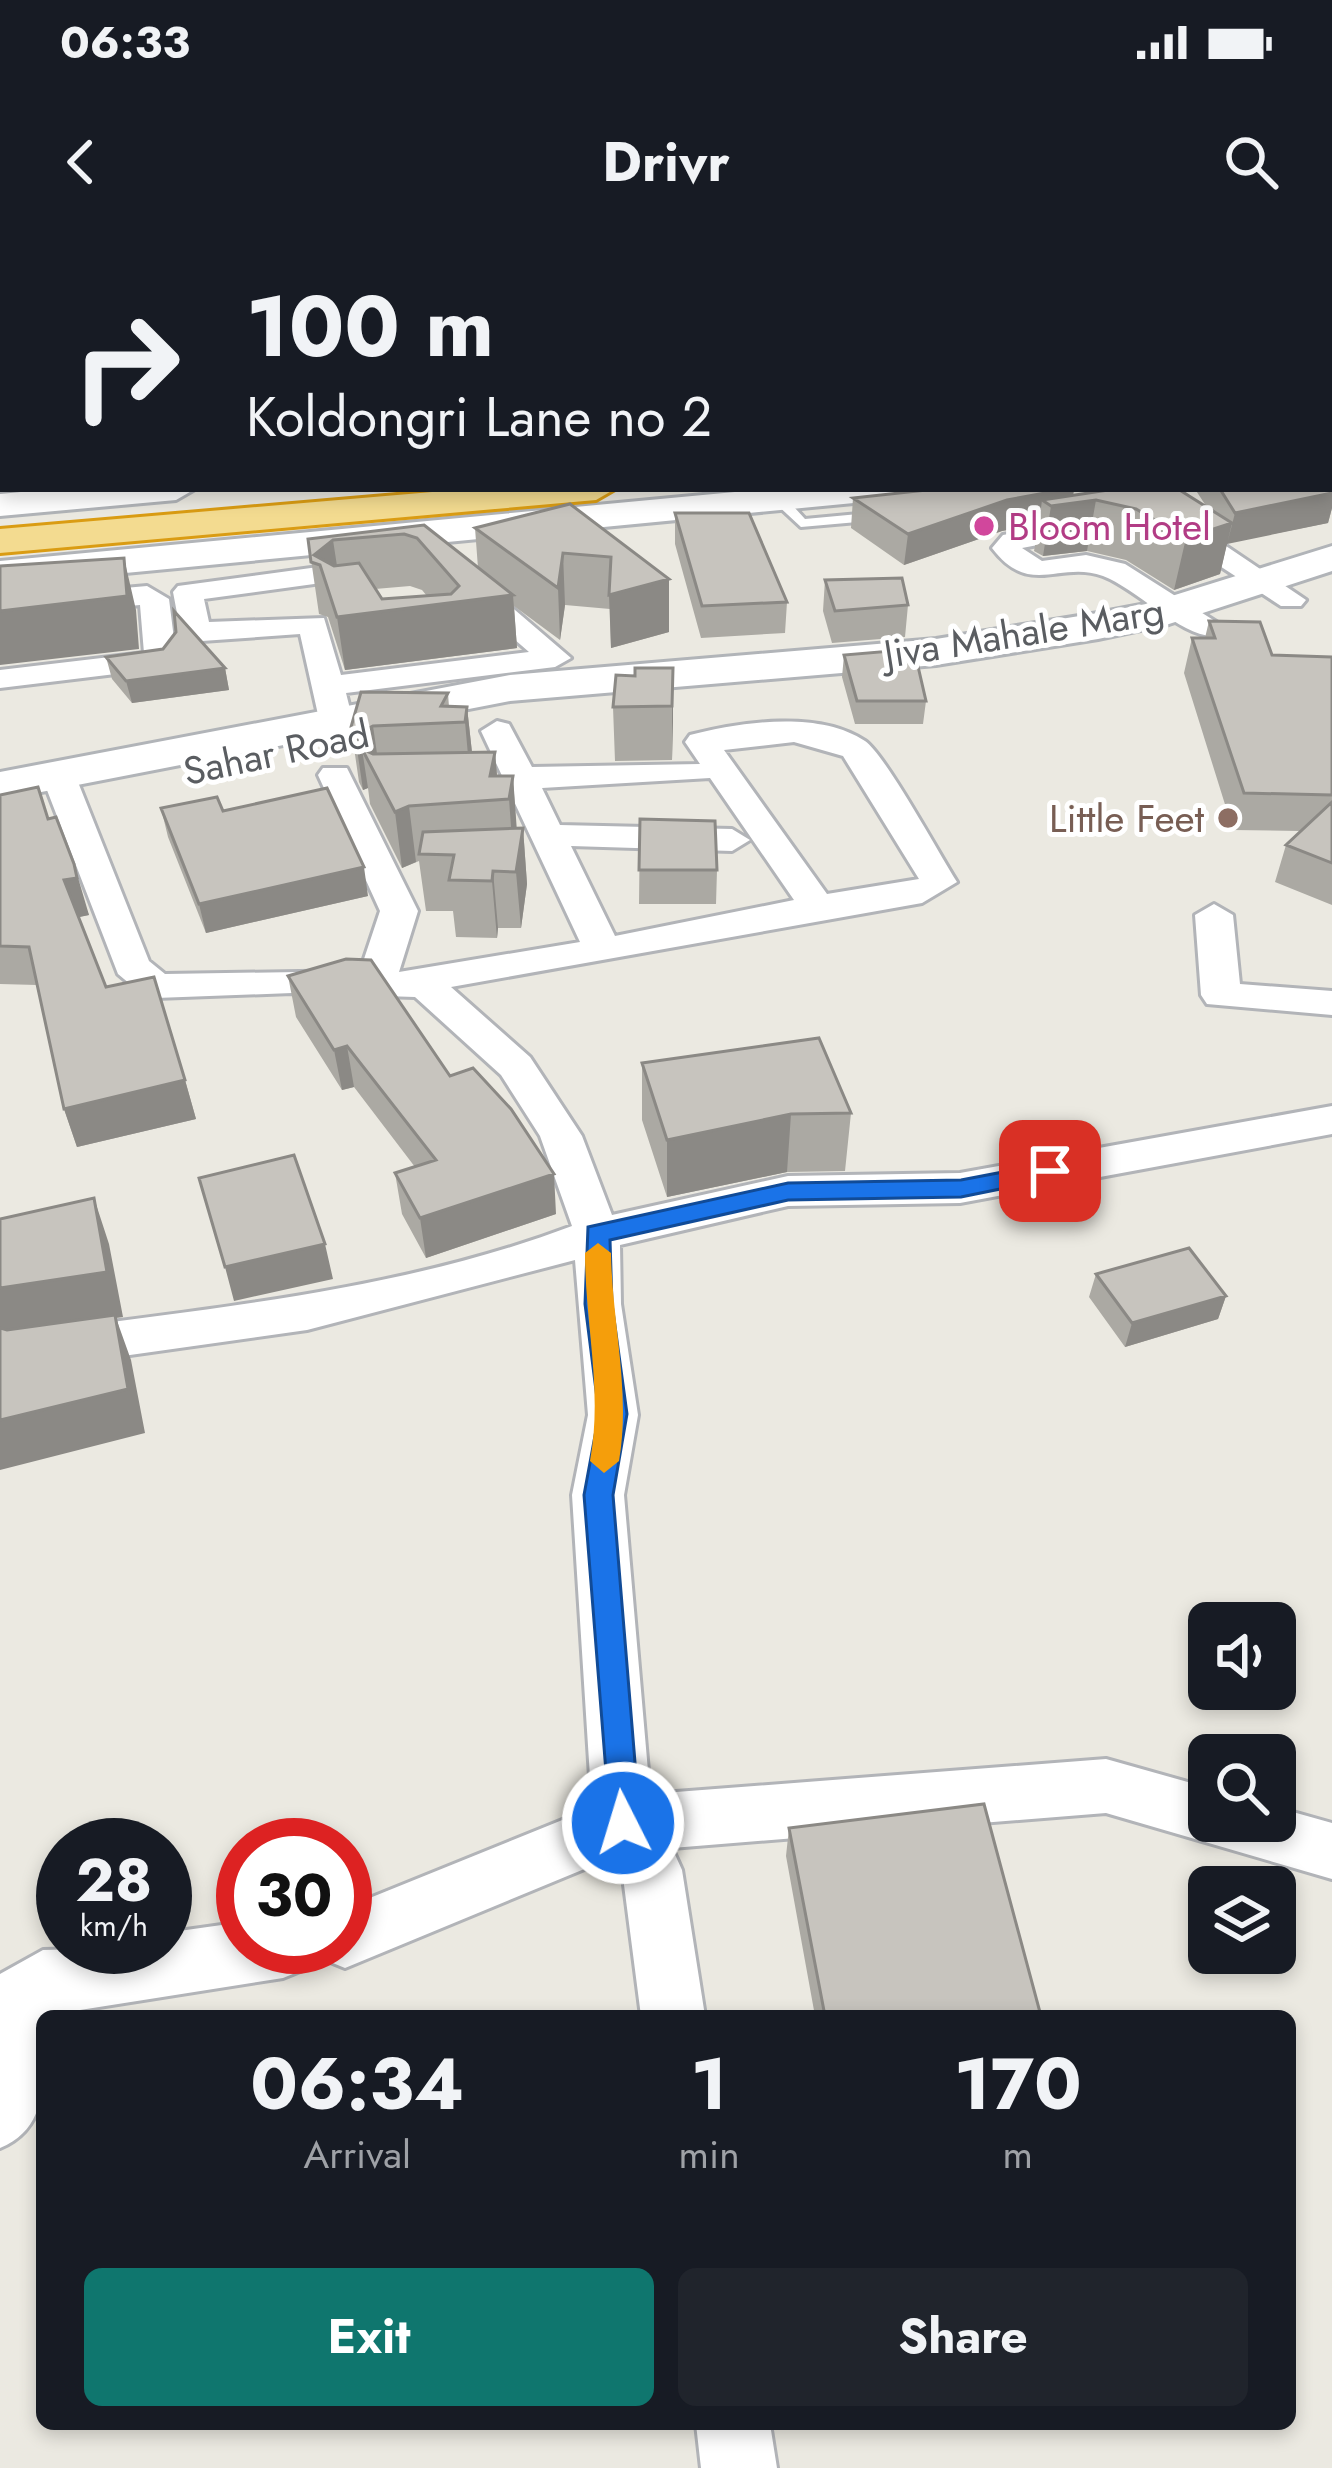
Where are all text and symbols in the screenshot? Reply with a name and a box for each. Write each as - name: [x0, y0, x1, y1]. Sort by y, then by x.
- text: 06:33: [60, 10, 190, 75]
- text: Drivr: [602, 123, 730, 201]
- icon: back: [48, 129, 114, 195]
- icon: search: [1218, 129, 1284, 195]
- text: 100 m: [246, 266, 494, 388]
- icon: right: [48, 288, 204, 444]
- text: Koldongri Lane no 2: [246, 378, 712, 456]
- place label: Bloom Hotel: [1008, 498, 1211, 555]
- marker: Bloom Hotel: [971, 513, 997, 539]
- street label: Jiva Mahale Marg: [875, 582, 1168, 684]
- street label: Sahar Road: [178, 705, 374, 800]
- place label: Little Feet: [1049, 790, 1205, 847]
- marker: Little Feet: [1215, 805, 1241, 831]
- pin: [999, 1120, 1101, 1222]
- icon: arrive: [1017, 1138, 1083, 1204]
- map controls: [1188, 1602, 1296, 1974]
- button: sound: [1188, 1602, 1296, 1710]
- button: search: [1188, 1734, 1296, 1842]
- position arrow: [560, 1760, 686, 1886]
- speed limit sign: 30: [216, 1818, 372, 1974]
- text: 28: [76, 1837, 152, 1924]
- button: layers: [1188, 1866, 1296, 1974]
- text: km/h: [80, 1904, 148, 1947]
- text: 06:34: [250, 2032, 464, 2136]
- text: 1: [691, 2032, 727, 2136]
- text: 170: [954, 2032, 1082, 2136]
- text: Arrival: [304, 2126, 411, 2183]
- text: min: [679, 2126, 740, 2183]
- text: m: [1003, 2126, 1033, 2183]
- button: Exit: [84, 2268, 654, 2406]
- button: Share: [678, 2268, 1248, 2406]

